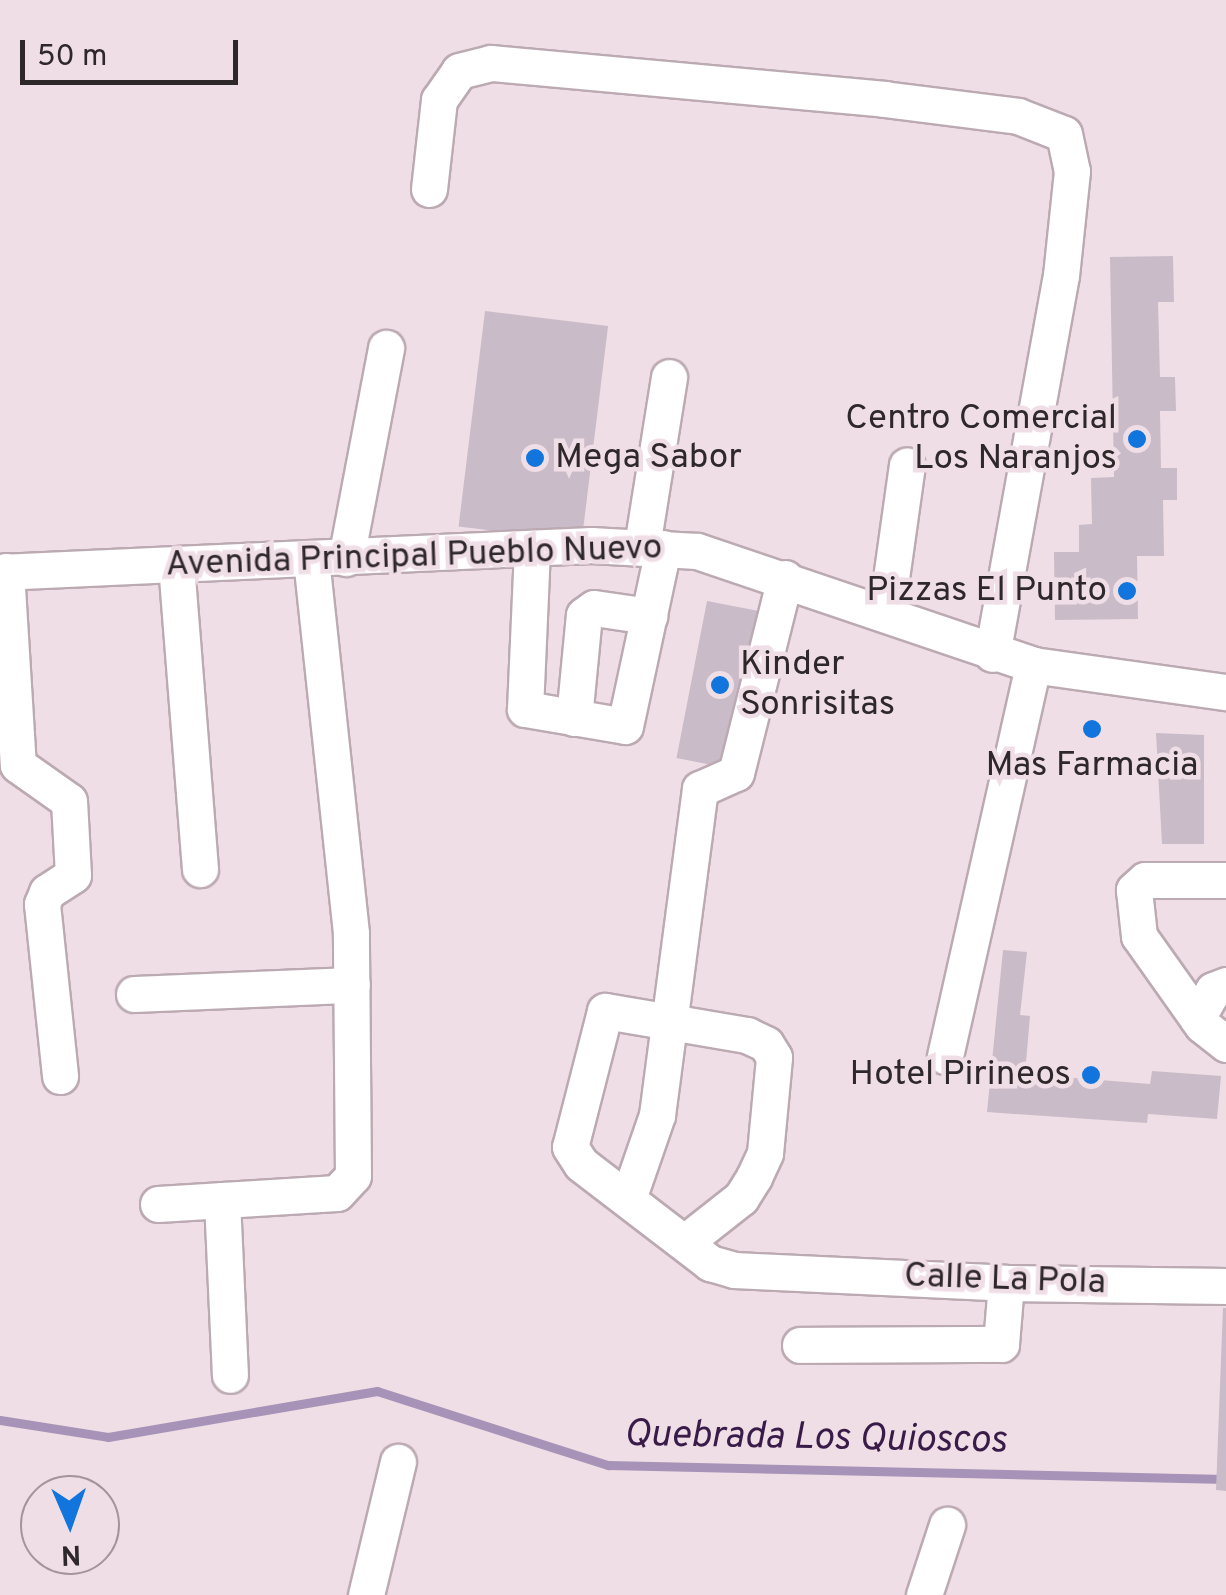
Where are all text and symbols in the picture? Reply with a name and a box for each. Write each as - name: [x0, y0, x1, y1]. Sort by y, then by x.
- scale bar: [25, 20, 242, 82]
- text: 50 m: [37, 39, 107, 76]
- place label: Centro Comercial Los Naranjos: [845, 398, 1117, 480]
- marker: Centro Comercial Los Naranjos: [1126, 428, 1148, 450]
- place label: Mega Sabor: [555, 437, 742, 479]
- marker: Mega Sabor: [524, 447, 546, 469]
- street label: Avenida Principal Pueblo Nuevo: [165, 527, 663, 587]
- place label: Pizzas El Punto: [866, 570, 1107, 612]
- marker: Pizzas El Punto: [1116, 580, 1138, 602]
- place label: Kinder Sonrisitas: [740, 644, 895, 726]
- marker: Kinder Sonrisitas: [709, 674, 731, 696]
- marker: Mas Farmacia: [1081, 718, 1103, 740]
- place label: Mas Farmacia: [986, 745, 1198, 787]
- place label: Hotel Pirineos: [850, 1054, 1071, 1096]
- marker: Hotel Pirineos: [1080, 1064, 1102, 1086]
- street label: Calle La Pola: [903, 1255, 1107, 1305]
- water label: Quebrada Los Quioscos: [623, 1413, 1007, 1465]
- north arrow: [20, 1475, 120, 1575]
- text: N: [60, 1535, 82, 1571]

